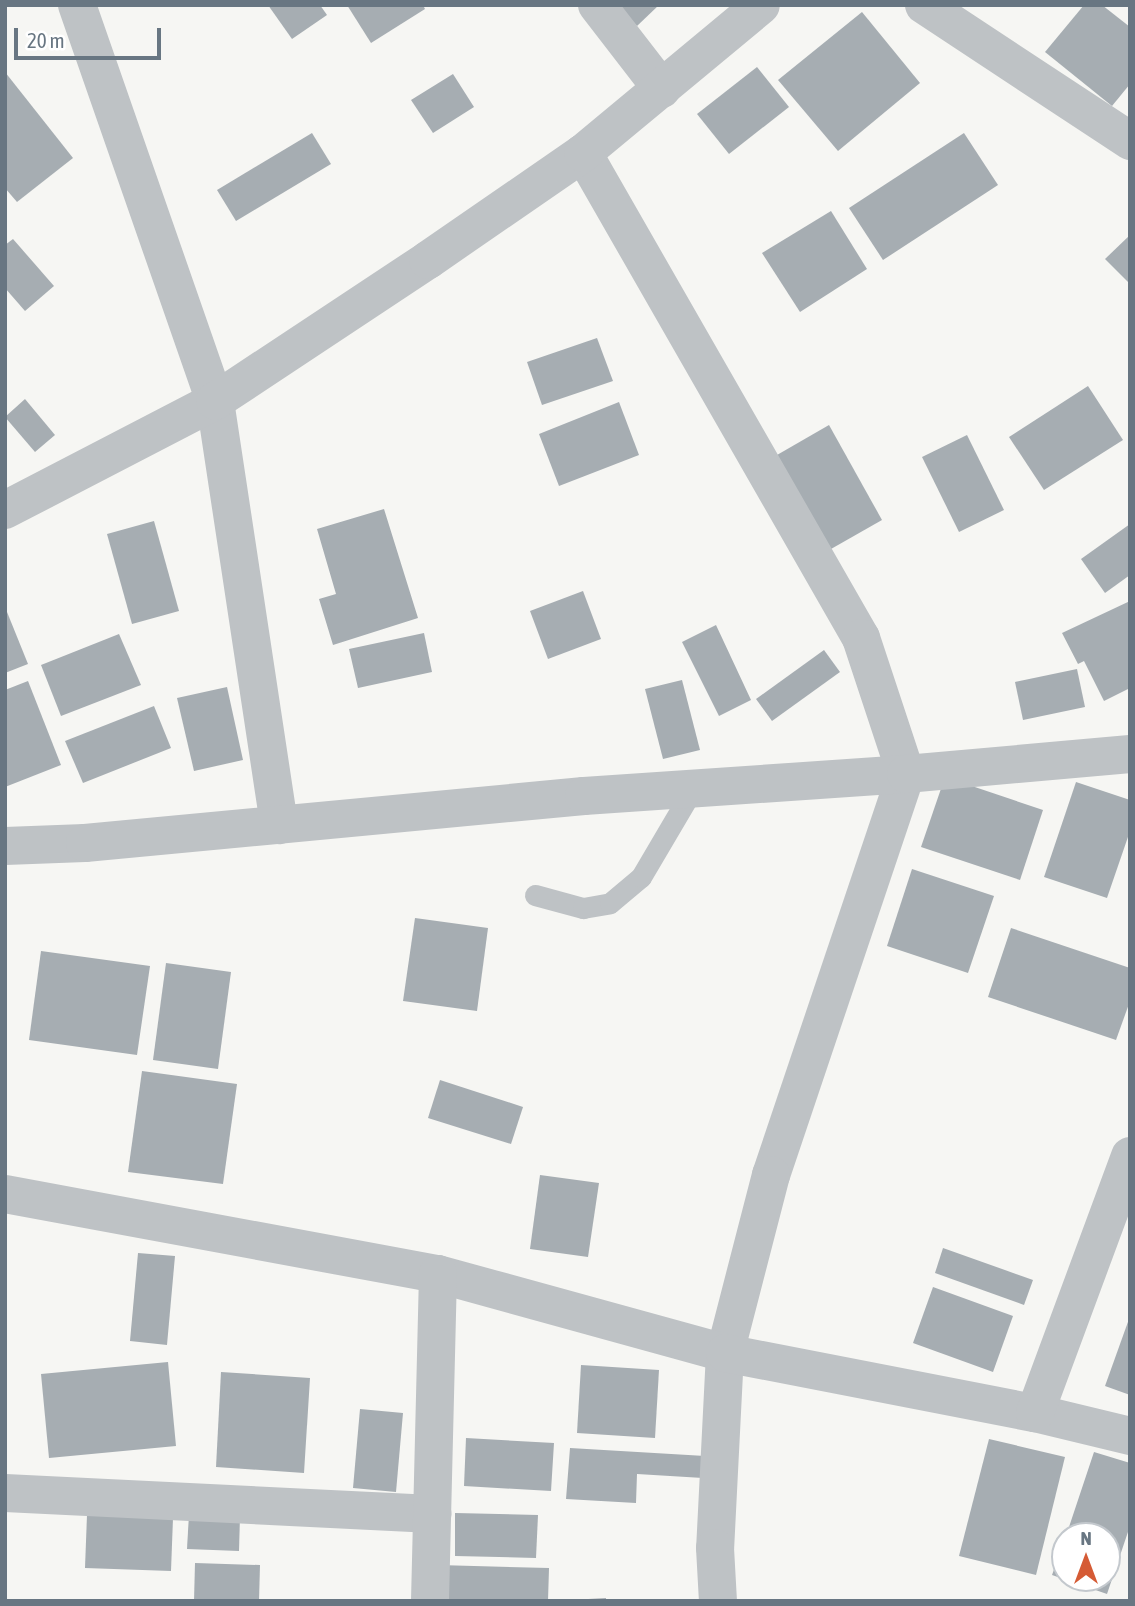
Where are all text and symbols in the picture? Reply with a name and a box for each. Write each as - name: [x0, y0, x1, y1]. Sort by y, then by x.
- scale bar: [18, 14, 164, 58]
- text: 20 m: [27, 28, 65, 52]
- north arrow: [1051, 1522, 1121, 1592]
- text: N: [1080, 1527, 1092, 1549]

